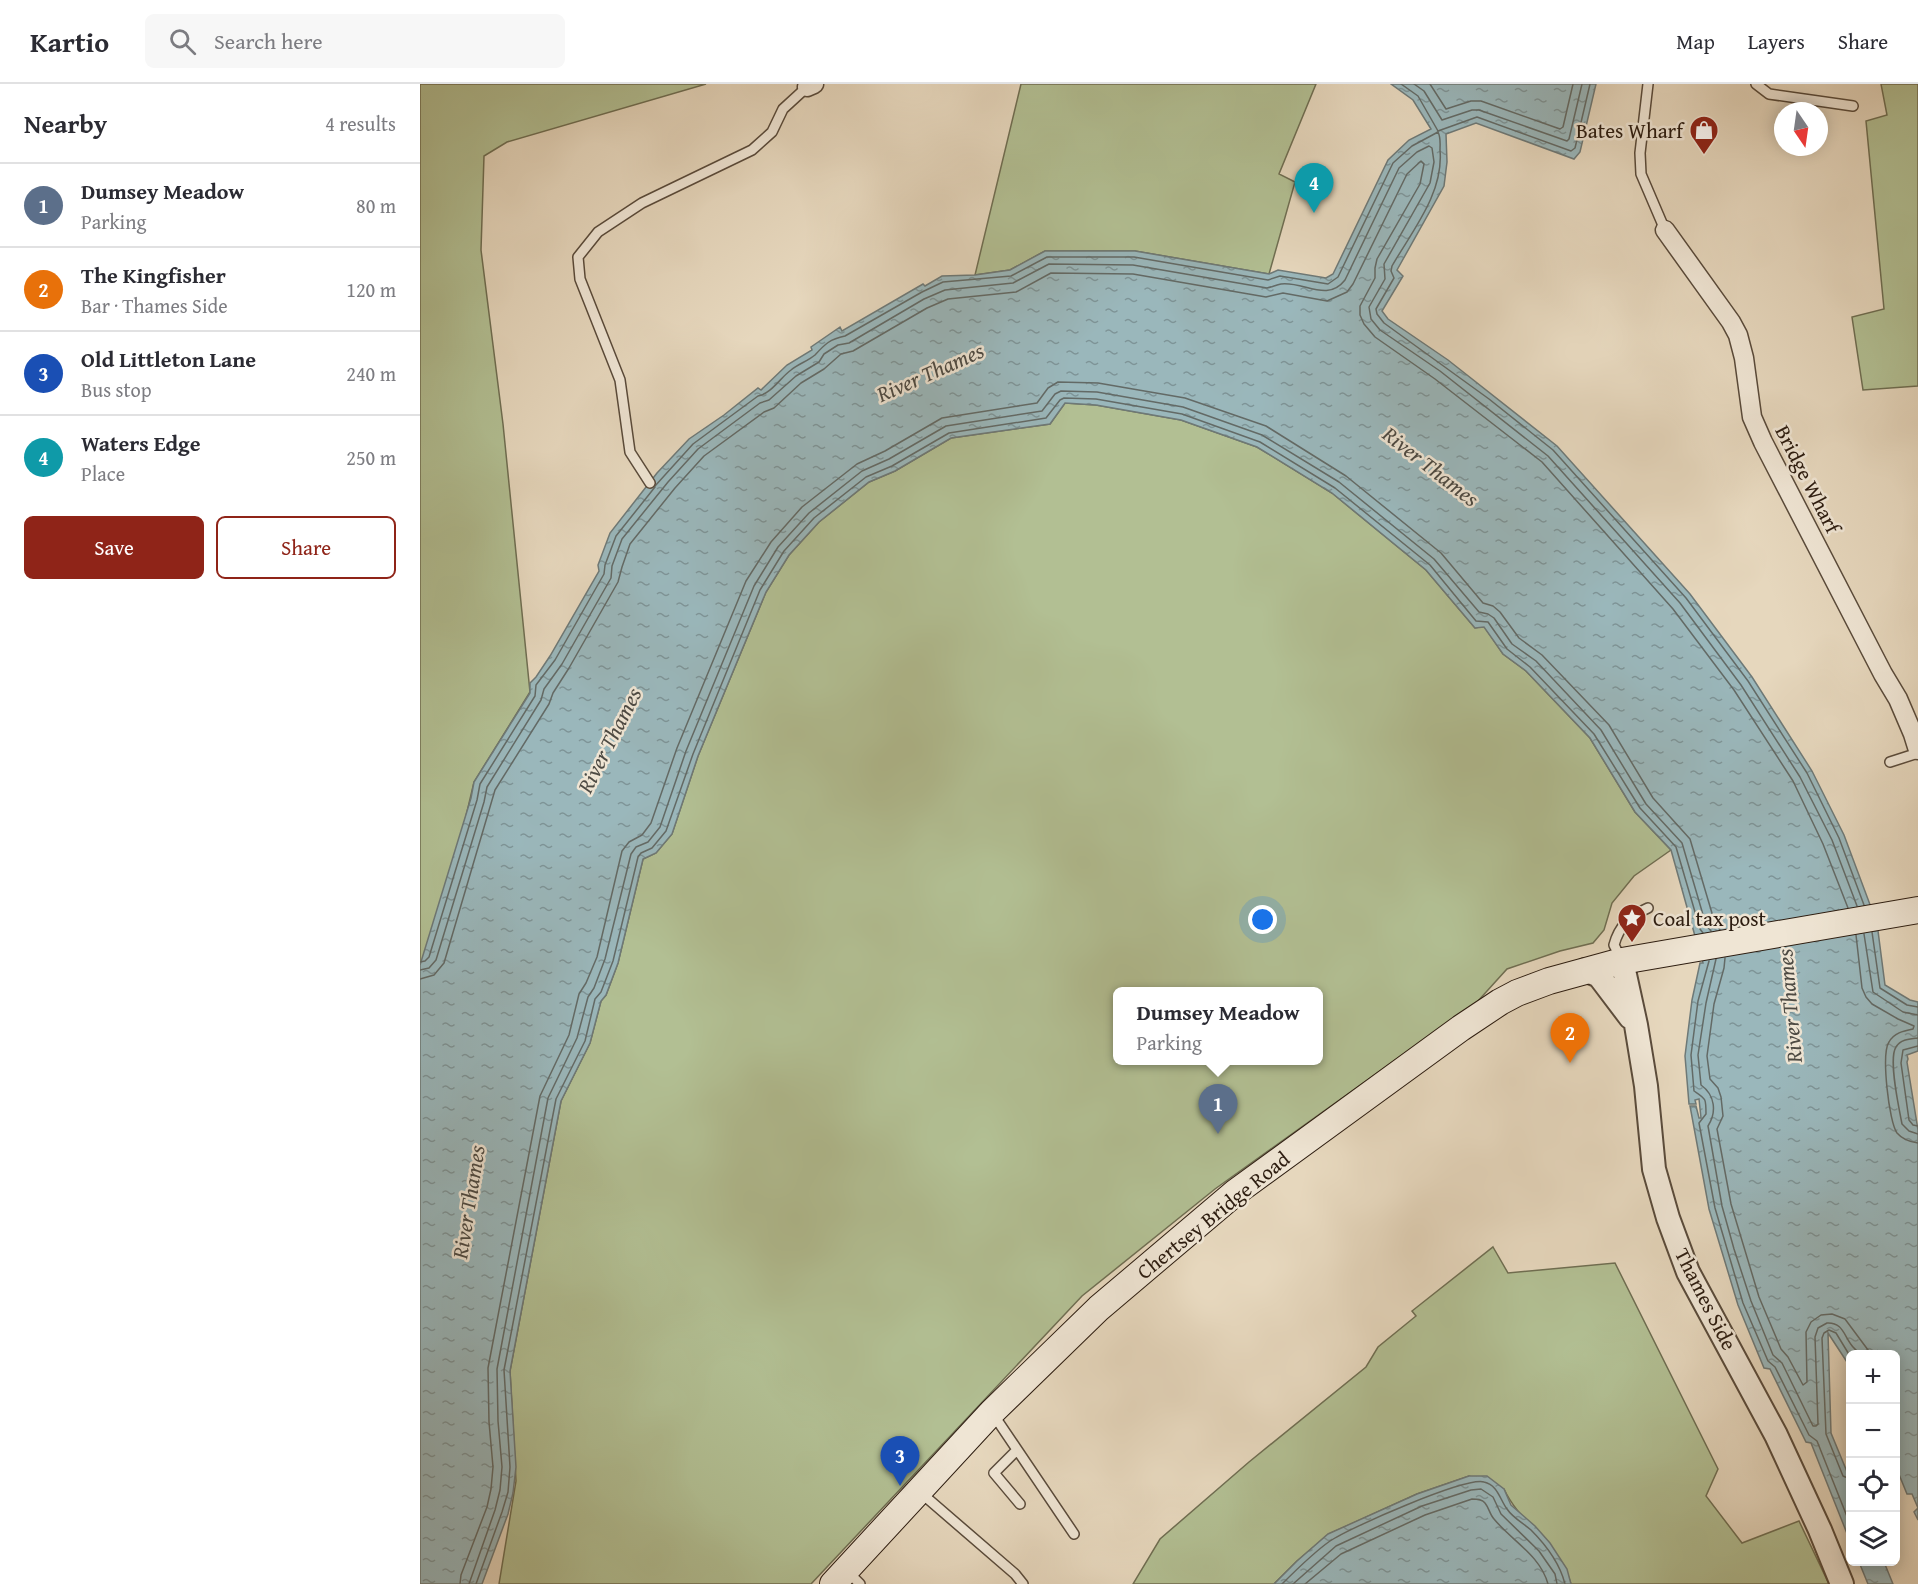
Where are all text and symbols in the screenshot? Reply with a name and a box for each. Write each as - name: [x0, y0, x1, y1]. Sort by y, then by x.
- search box: [145, 14, 565, 68]
- text: Kartio: [30, 21, 109, 62]
- icon: search: [166, 25, 199, 58]
- text: Search here: [214, 25, 323, 57]
- text: Map: [1676, 26, 1715, 57]
- text: Layers: [1748, 26, 1805, 57]
- text: Share: [1838, 26, 1888, 57]
- north arrow: [1774, 102, 1828, 156]
- text: Nearby: [24, 104, 107, 143]
- text: 4 results: [325, 109, 396, 138]
- shop icon: Bates Wharf: [1688, 114, 1720, 156]
- place label: Bates Wharf: [1576, 115, 1685, 146]
- pin: 4: [1294, 164, 1334, 213]
- text: Dumsey Meadow: [81, 175, 244, 207]
- text: 1: [38, 191, 49, 220]
- text: 80 m: [356, 191, 396, 220]
- text: Parking: [81, 207, 146, 236]
- text: The Kingfisher: [81, 259, 226, 291]
- text: 2: [38, 275, 49, 304]
- text: 120 m: [346, 275, 396, 304]
- text: Bar · Thames Side: [81, 291, 228, 320]
- water label: River Thames: [870, 334, 989, 410]
- text: Old Littleton Lane: [81, 343, 256, 375]
- text: 3: [38, 359, 49, 388]
- text: 240 m: [346, 359, 396, 388]
- text: Bus stop: [81, 375, 152, 404]
- water label: River Thames: [1375, 418, 1486, 514]
- street label: Bridge Wharf: [1768, 420, 1850, 540]
- text: Waters Edge: [81, 427, 200, 459]
- text: 4: [38, 443, 49, 472]
- text: 250 m: [346, 443, 396, 472]
- text: Place: [81, 459, 125, 488]
- button: Save: [24, 516, 204, 579]
- button: Share: [216, 516, 396, 579]
- water label: River Thames: [568, 682, 649, 799]
- place icon: Coal tax post: [1616, 902, 1648, 944]
- place label: Coal tax post: [1653, 903, 1767, 934]
- your location: [1248, 905, 1277, 934]
- water label: River Thames: [1768, 947, 1810, 1065]
- popup: [1113, 987, 1323, 1065]
- text: Dumsey Meadow: [1136, 996, 1300, 1028]
- pin: 2: [1550, 1014, 1590, 1063]
- text: Parking: [1136, 1028, 1202, 1057]
- pin: 1: [1198, 1084, 1238, 1134]
- water label: River Thames: [443, 1143, 493, 1262]
- street label: Chertsey Bridge Road: [1130, 1143, 1297, 1286]
- street label: Thames Side: [1667, 1243, 1745, 1355]
- map controls: [1846, 1350, 1900, 1566]
- button: +: [1846, 1350, 1900, 1404]
- button: −: [1846, 1404, 1900, 1458]
- pin: 3: [880, 1436, 920, 1486]
- button: locate: [1846, 1458, 1900, 1512]
- button: layers: [1846, 1512, 1900, 1566]

